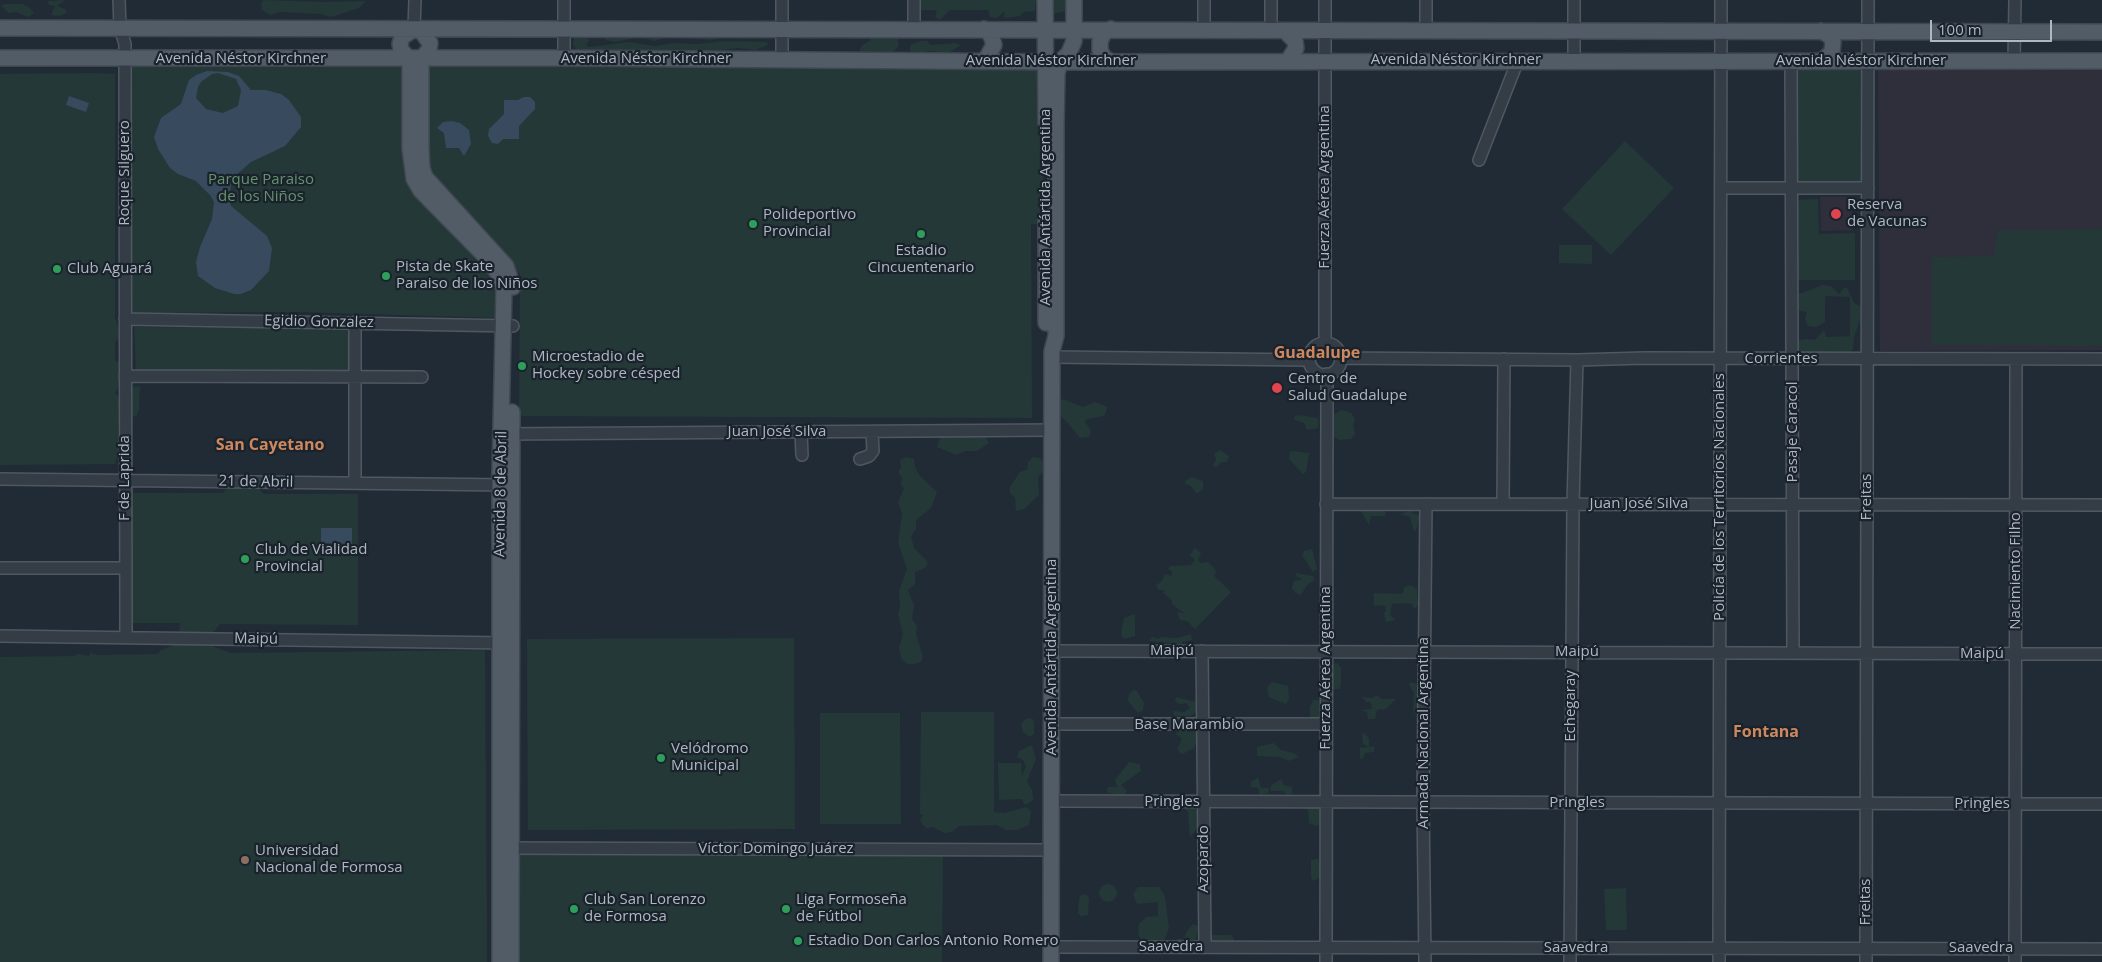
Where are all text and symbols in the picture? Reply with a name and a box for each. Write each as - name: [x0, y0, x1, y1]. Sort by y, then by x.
- scale bar: [1932, 10, 2054, 42]
- text: 100 m: [1938, 19, 1982, 39]
- street label: Avenida Néstor Kirchner: [156, 50, 326, 68]
- street label: Avenida Néstor Kirchner: [561, 50, 731, 68]
- street label: Avenida Néstor Kirchner: [1371, 51, 1541, 69]
- street label: Avenida Néstor Kirchner: [966, 52, 1136, 70]
- street label: Avenida Néstor Kirchner: [1776, 52, 1946, 70]
- street label: Fuerza Aérea Argentina: [1316, 105, 1334, 269]
- street label: Avenida Antártida Argentina: [1037, 109, 1055, 305]
- street label: Roque Silguero: [116, 120, 134, 226]
- park label: Parque Paraiso de los Niños: [208, 171, 314, 206]
- place label: Reserva de Vacunas: [1847, 196, 1927, 231]
- place label: Polideportivo Provincial: [763, 206, 856, 241]
- marker: Reserva de Vacunas: [1829, 207, 1843, 221]
- marker: Polideportivo Provincial: [747, 218, 759, 230]
- marker: Estadio Cincuentenario: [915, 228, 927, 240]
- place label: Estadio Cincuentenario: [868, 242, 974, 277]
- place label: Pista de Skate Paraiso de los Niños: [396, 258, 537, 293]
- place label: Club Aguará: [67, 260, 152, 278]
- marker: Club Aguará: [51, 263, 63, 275]
- marker: Pista de Skate Paraiso de los Niños: [380, 270, 392, 282]
- street label: Egidio Gonzalez: [264, 312, 374, 332]
- district label: Guadalupe: [1274, 343, 1360, 363]
- place label: Microestadio de Hockey sobre césped: [532, 348, 680, 383]
- street label: Corrientes: [1744, 350, 1818, 368]
- marker: Microestadio de Hockey sobre césped: [516, 360, 528, 372]
- place label: Centro de Salud Guadalupe: [1288, 370, 1407, 405]
- street label: Policía de los Territorios Nacionales: [1711, 373, 1729, 621]
- marker: Centro de Salud Guadalupe: [1270, 381, 1284, 395]
- street label: Pasaje Caracol: [1784, 381, 1802, 483]
- street label: Juan José Silva: [728, 423, 826, 441]
- street label: Avenida 8 de Abril: [491, 431, 511, 557]
- street label: F de Laprida: [116, 435, 134, 521]
- district label: San Cayetano: [216, 435, 324, 455]
- street label: 21 de Abril: [218, 472, 294, 492]
- street label: Freitas: [1858, 474, 1876, 520]
- street label: Juan José Silva: [1590, 495, 1688, 513]
- street label: Nacimiento Filho: [2007, 512, 2025, 630]
- place label: Club de Vialidad Provincial: [255, 541, 367, 576]
- marker: Club de Vialidad Provincial: [239, 553, 251, 565]
- street label: Avenida Antártida Argentina: [1043, 559, 1061, 755]
- street label: Fuerza Aérea Argentina: [1317, 586, 1335, 750]
- street label: Maipú: [234, 630, 278, 648]
- street label: Armada Nacional Argentina: [1415, 637, 1433, 829]
- street label: Maipú: [1150, 642, 1194, 660]
- street label: Maipú: [1555, 643, 1599, 661]
- street label: Maipú: [1960, 645, 2004, 663]
- street label: Echegaray: [1562, 670, 1580, 742]
- street label: Base Marambio: [1134, 716, 1244, 734]
- district label: Fontana: [1733, 722, 1799, 742]
- place label: Velódromo Municipal: [671, 740, 748, 775]
- marker: Velódromo Municipal: [655, 752, 667, 764]
- street label: Pringles: [1144, 793, 1200, 811]
- street label: Pringles: [1549, 794, 1605, 812]
- street label: Pringles: [1954, 795, 2010, 813]
- street label: Azopardo: [1195, 825, 1213, 893]
- street label: Víctor Domingo Juárez: [698, 840, 854, 858]
- place label: Universidad Nacional de Formosa: [255, 842, 403, 877]
- marker: Universidad Nacional de Formosa: [239, 854, 251, 866]
- street label: Freitas: [1857, 879, 1875, 925]
- place label: Club San Lorenzo de Formosa: [584, 891, 706, 926]
- place label: Liga Formoseña de Fútbol: [796, 891, 907, 926]
- marker: Club San Lorenzo de Formosa: [568, 903, 580, 915]
- marker: Liga Formoseña de Fútbol: [780, 903, 792, 915]
- place label: Estadio Don Carlos Antonio Romero: [808, 932, 1059, 950]
- marker: Estadio Don Carlos Antonio Romero: [792, 935, 804, 947]
- street label: Saavedra: [1139, 938, 1203, 956]
- street label: Saavedra: [1544, 939, 1608, 957]
- street label: Saavedra: [1949, 939, 2013, 957]

